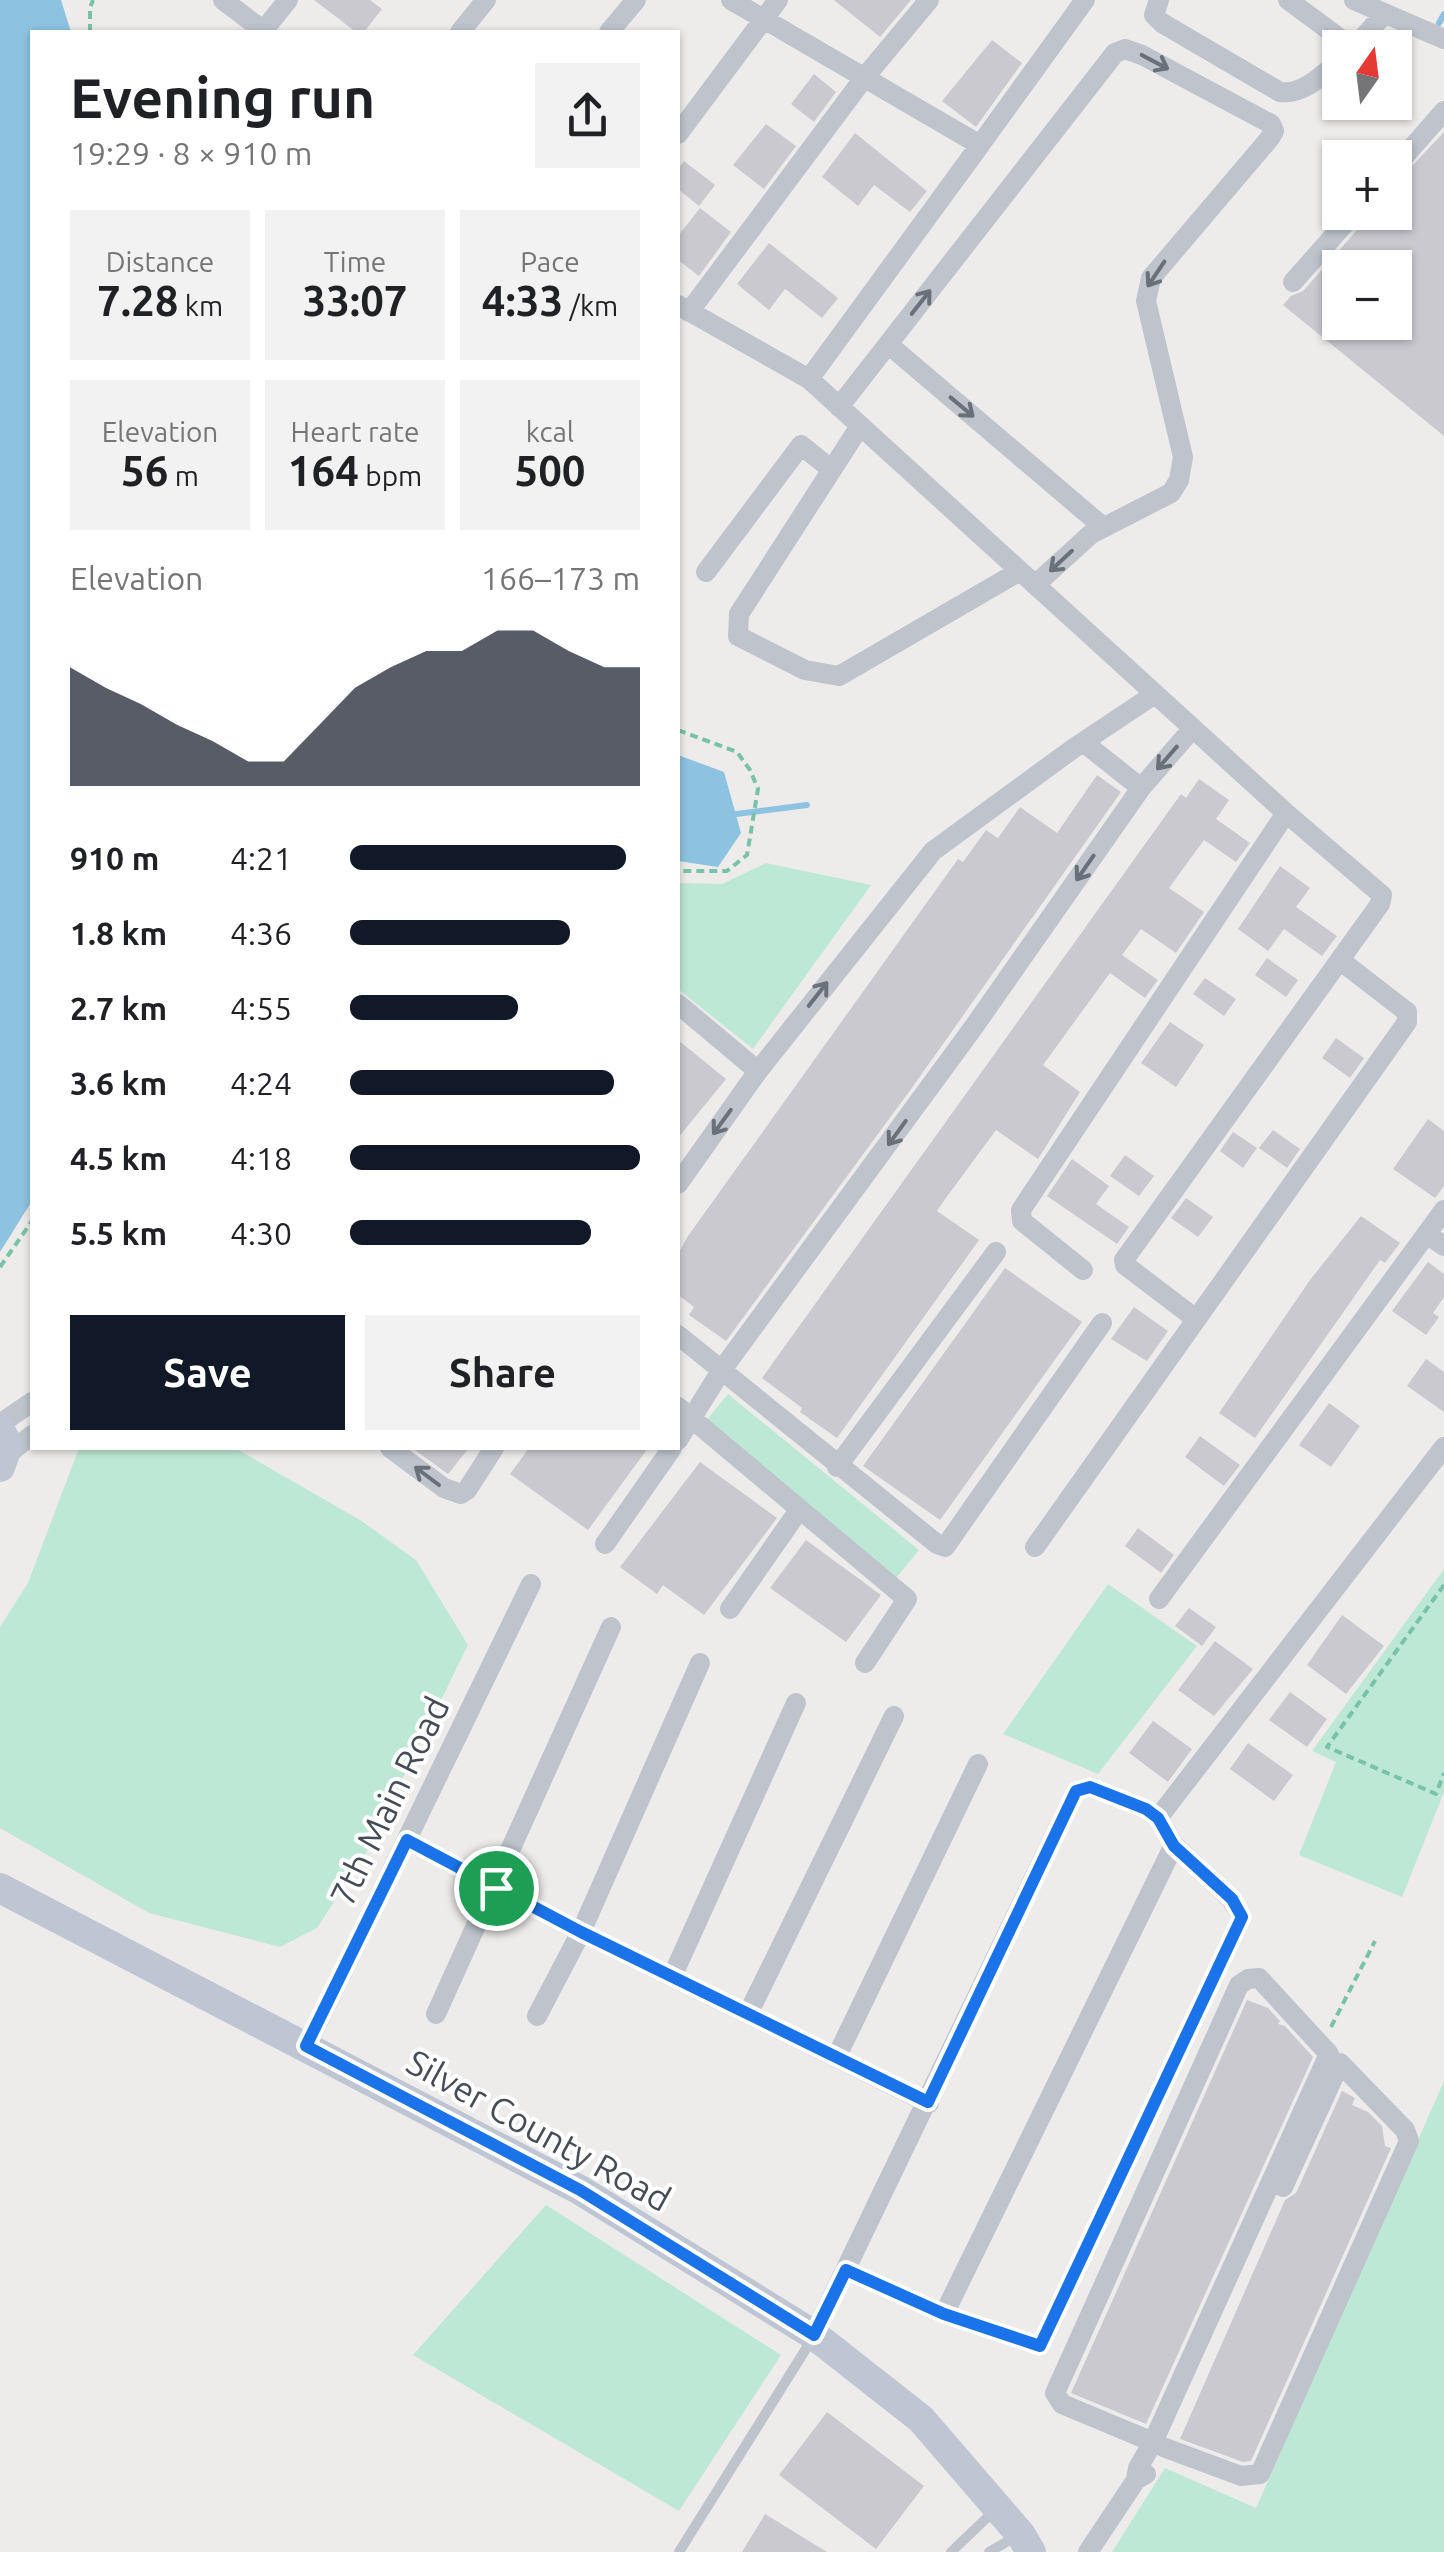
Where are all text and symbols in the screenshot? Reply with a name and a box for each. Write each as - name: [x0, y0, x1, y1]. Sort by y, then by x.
- north arrow: [1322, 30, 1412, 120]
- map controls: [1322, 30, 1412, 340]
- one-way arrow: [1140, 53, 1170, 72]
- button: share: [535, 63, 640, 168]
- text: Evening run: [70, 67, 375, 128]
- text: 19:29 · 8 × 910 m: [70, 135, 312, 171]
- button: +: [1322, 140, 1412, 230]
- text: Distance: [106, 246, 214, 277]
- text: Time: [324, 246, 386, 277]
- text: Pace: [520, 246, 580, 277]
- button: −: [1322, 250, 1412, 340]
- one-way arrow: [1146, 260, 1167, 288]
- text: 7.28: [97, 277, 178, 324]
- text: 33:07: [302, 277, 408, 324]
- text: 4:33: [482, 277, 563, 324]
- one-way arrow: [910, 289, 931, 316]
- text: km: [178, 290, 223, 321]
- text: /km: [563, 290, 618, 321]
- one-way arrow: [949, 396, 975, 418]
- text: Elevation: [102, 416, 218, 447]
- text: Heart rate: [291, 416, 419, 447]
- text: kcal: [526, 416, 574, 447]
- text: 56: [121, 447, 168, 494]
- text: 164: [288, 447, 359, 494]
- text: 500: [514, 447, 586, 494]
- text: m: [168, 460, 199, 491]
- text: bpm: [359, 460, 422, 491]
- one-way arrow: [1049, 549, 1073, 573]
- text: Elevation: [70, 560, 203, 596]
- text: 166–173 m: [481, 560, 640, 596]
- one-way arrow: [1155, 745, 1178, 770]
- text: 910 m: [70, 840, 159, 876]
- text: 4:21: [230, 840, 292, 876]
- one-way arrow: [1075, 853, 1096, 881]
- text: 1.8 km: [70, 915, 167, 951]
- text: 4:36: [230, 915, 292, 951]
- one-way arrow: [807, 981, 828, 1008]
- text: 2.7 km: [70, 990, 167, 1026]
- text: 4:55: [230, 990, 292, 1026]
- text: 3.6 km: [70, 1065, 167, 1101]
- text: 4:24: [230, 1065, 292, 1101]
- one-way arrow: [712, 1108, 733, 1135]
- one-way arrow: [887, 1118, 908, 1146]
- text: 4.5 km: [70, 1140, 167, 1176]
- text: 4:18: [230, 1140, 292, 1176]
- text: 5.5 km: [70, 1215, 167, 1251]
- text: 4:30: [230, 1215, 292, 1251]
- button: Save: [70, 1315, 345, 1430]
- button: Share: [365, 1315, 640, 1430]
- one-way arrow: [414, 1465, 441, 1486]
- street label: 7th Main Road: [321, 1690, 457, 1912]
- pin: [454, 1846, 539, 1931]
- icon: arrive: [469, 1861, 524, 1916]
- street label: Silver County Road: [400, 2041, 678, 2219]

